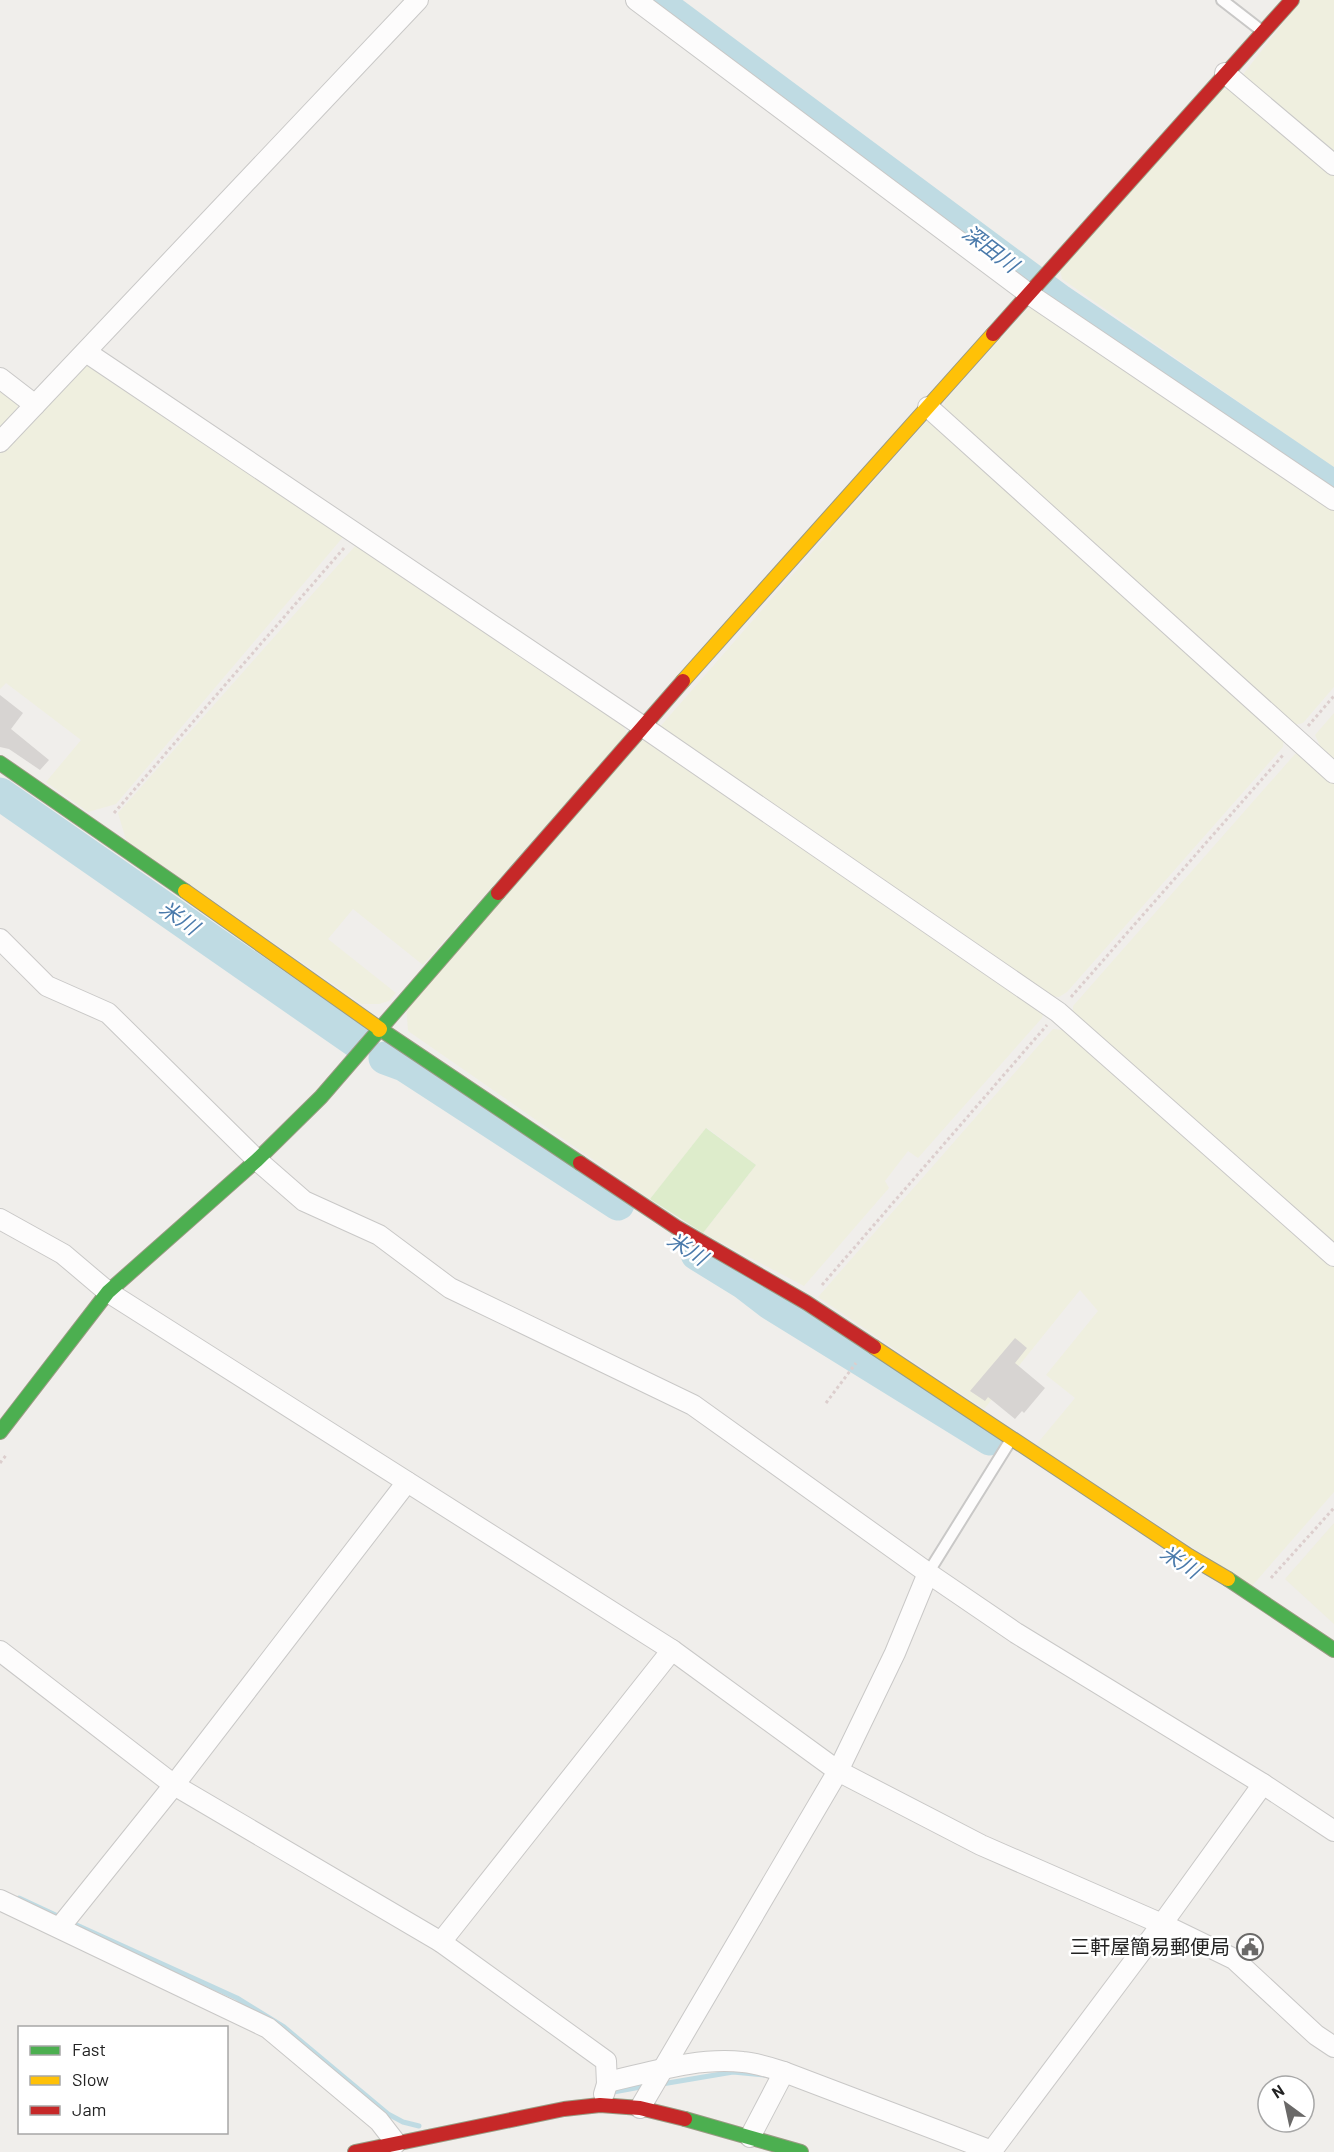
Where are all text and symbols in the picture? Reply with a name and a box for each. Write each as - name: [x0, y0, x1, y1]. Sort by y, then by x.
- water label: 深田川: [958, 219, 1025, 278]
- water label: 米川: [155, 894, 206, 940]
- water label: 米川: [663, 1226, 714, 1271]
- water label: 米川: [1156, 1539, 1207, 1584]
- public building icon: 三軒屋簡易郵便局: [1235, 1932, 1265, 1962]
- place label: 三軒屋簡易郵便局: [1070, 1934, 1230, 1958]
- legend: [18, 2026, 228, 2134]
- text: Fast: [72, 2038, 106, 2060]
- text: Slow: [72, 2068, 109, 2090]
- north arrow: [1256, 2074, 1316, 2134]
- text: N: [1268, 2080, 1287, 2102]
- text: Jam: [72, 2098, 106, 2120]

